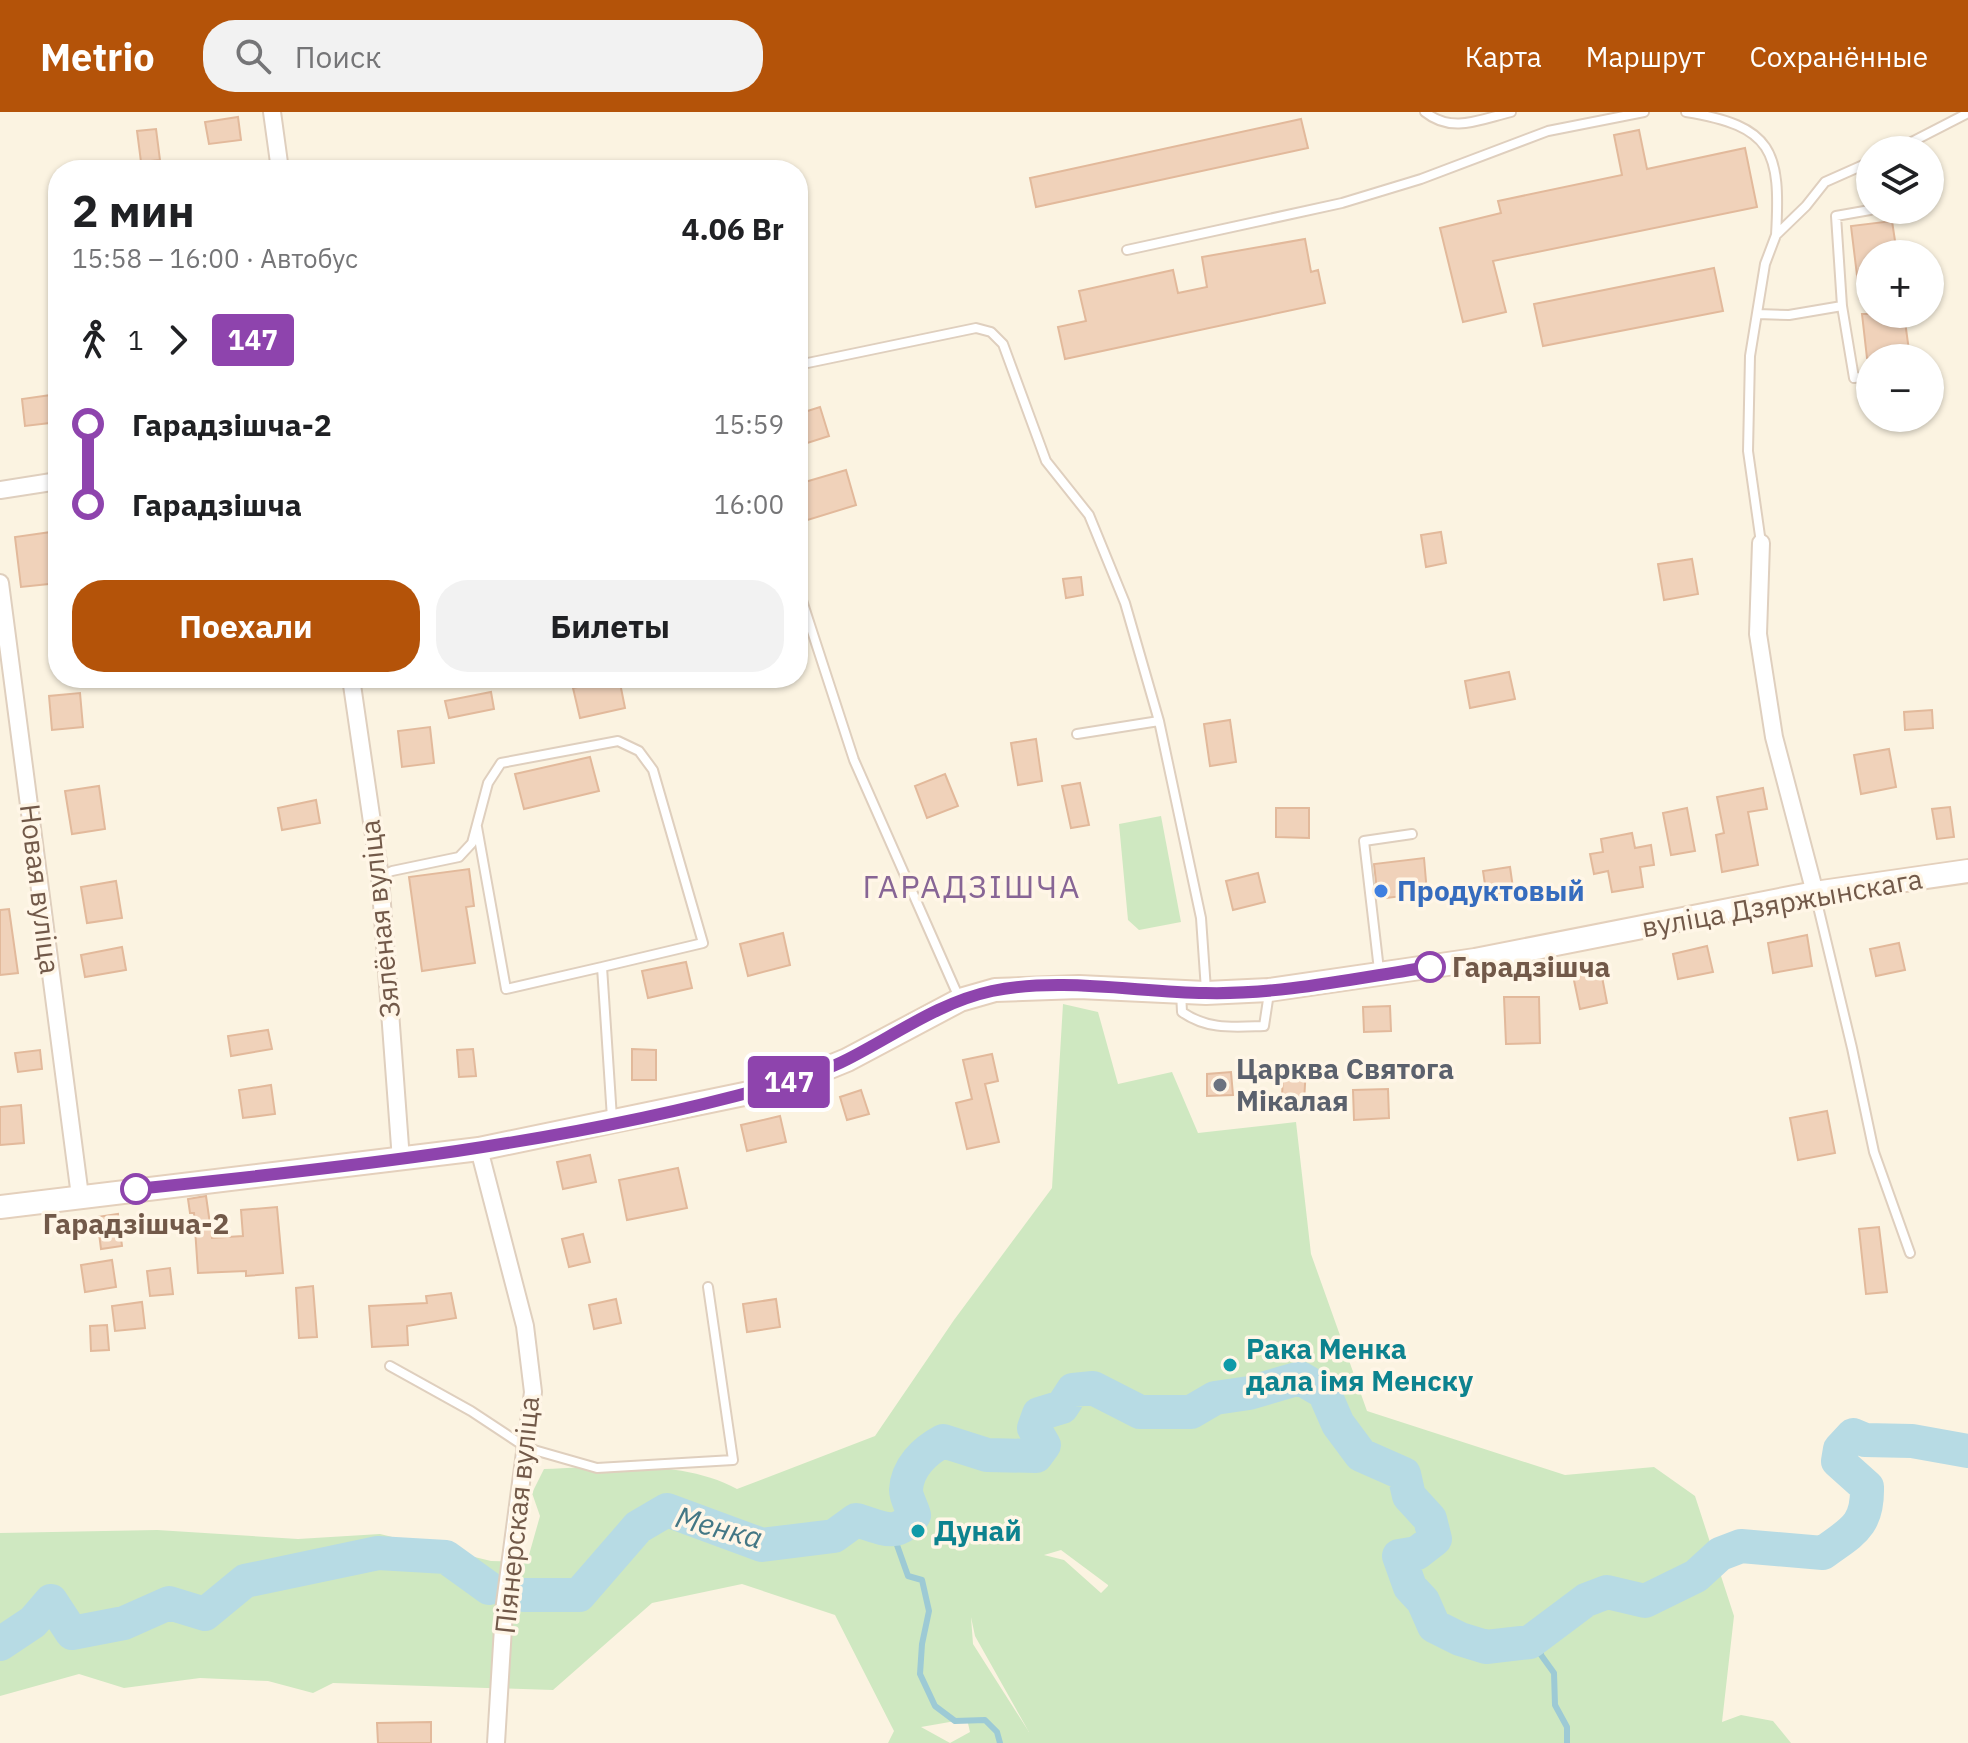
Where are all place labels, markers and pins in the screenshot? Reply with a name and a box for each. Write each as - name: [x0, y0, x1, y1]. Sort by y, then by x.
- place label: Продуктовый: [1397, 872, 1585, 909]
- marker: Продуктовый: [1372, 882, 1390, 900]
- place label: Гарадзішча: [1452, 948, 1611, 985]
- marker: Гарадзішча: [1415, 952, 1445, 982]
- place label: Царква Святога Мікалая: [1236, 1050, 1454, 1119]
- marker: Царква Святога Мікалая: [1211, 1076, 1229, 1094]
- marker: Гарадзішча-2: [121, 1174, 151, 1204]
- place label: Гарадзішча-2: [43, 1205, 229, 1242]
- place label: Рака Менка дала імя Менску: [1246, 1330, 1473, 1399]
- marker: Рака Менка дала імя Менску: [1221, 1356, 1239, 1374]
- place label: Дунай: [934, 1512, 1022, 1549]
- marker: Дунай: [909, 1522, 927, 1540]

